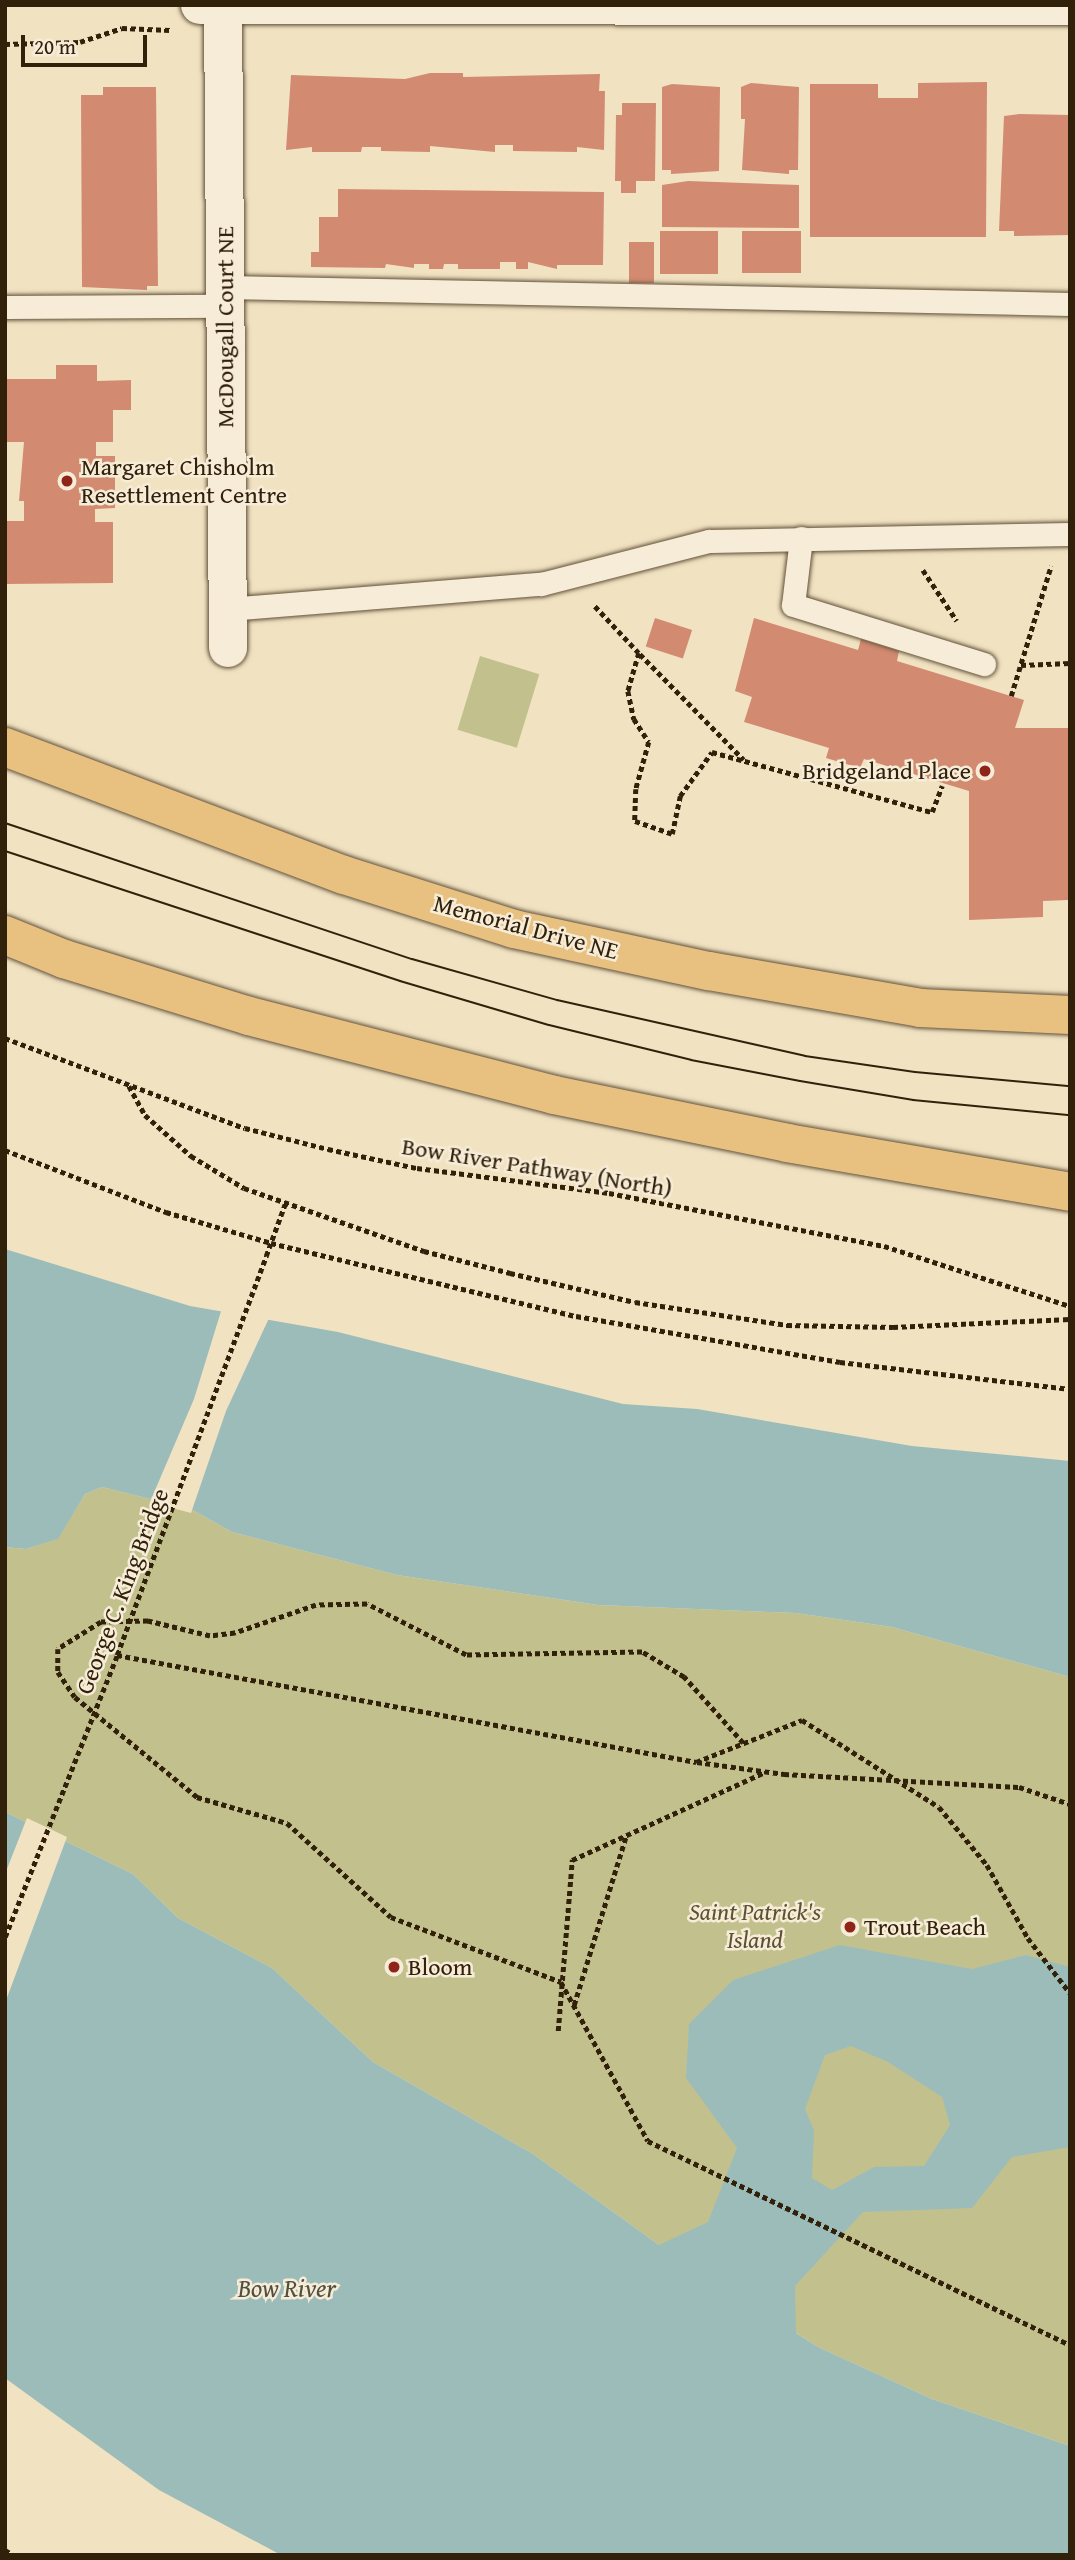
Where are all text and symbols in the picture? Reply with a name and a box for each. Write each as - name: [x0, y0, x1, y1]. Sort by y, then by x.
- scale bar: [24, 21, 150, 65]
- text: 20 m: [34, 31, 76, 62]
- street label: McDougall Court NE: [211, 226, 239, 428]
- place label: Margaret Chisholm Resettlement Centre: [81, 453, 287, 509]
- marker: Margaret Chisholm Resettlement Centre: [59, 473, 75, 489]
- place label: Bridgeland Place: [802, 757, 971, 785]
- marker: Bridgeland Place: [977, 763, 993, 779]
- street label: Memorial Drive NE: [431, 889, 621, 965]
- street label: Bow River Pathway (North): [400, 1131, 674, 1203]
- street label: George C. King Bridge: [69, 1484, 175, 1698]
- park label: Saint Patrick's Island: [689, 1898, 821, 1954]
- place label: Trout Beach: [864, 1913, 986, 1941]
- marker: Trout Beach: [842, 1919, 858, 1935]
- place label: Bloom: [408, 1953, 472, 1981]
- marker: Bloom: [386, 1959, 402, 1975]
- water label: Bow River: [238, 2272, 336, 2304]

